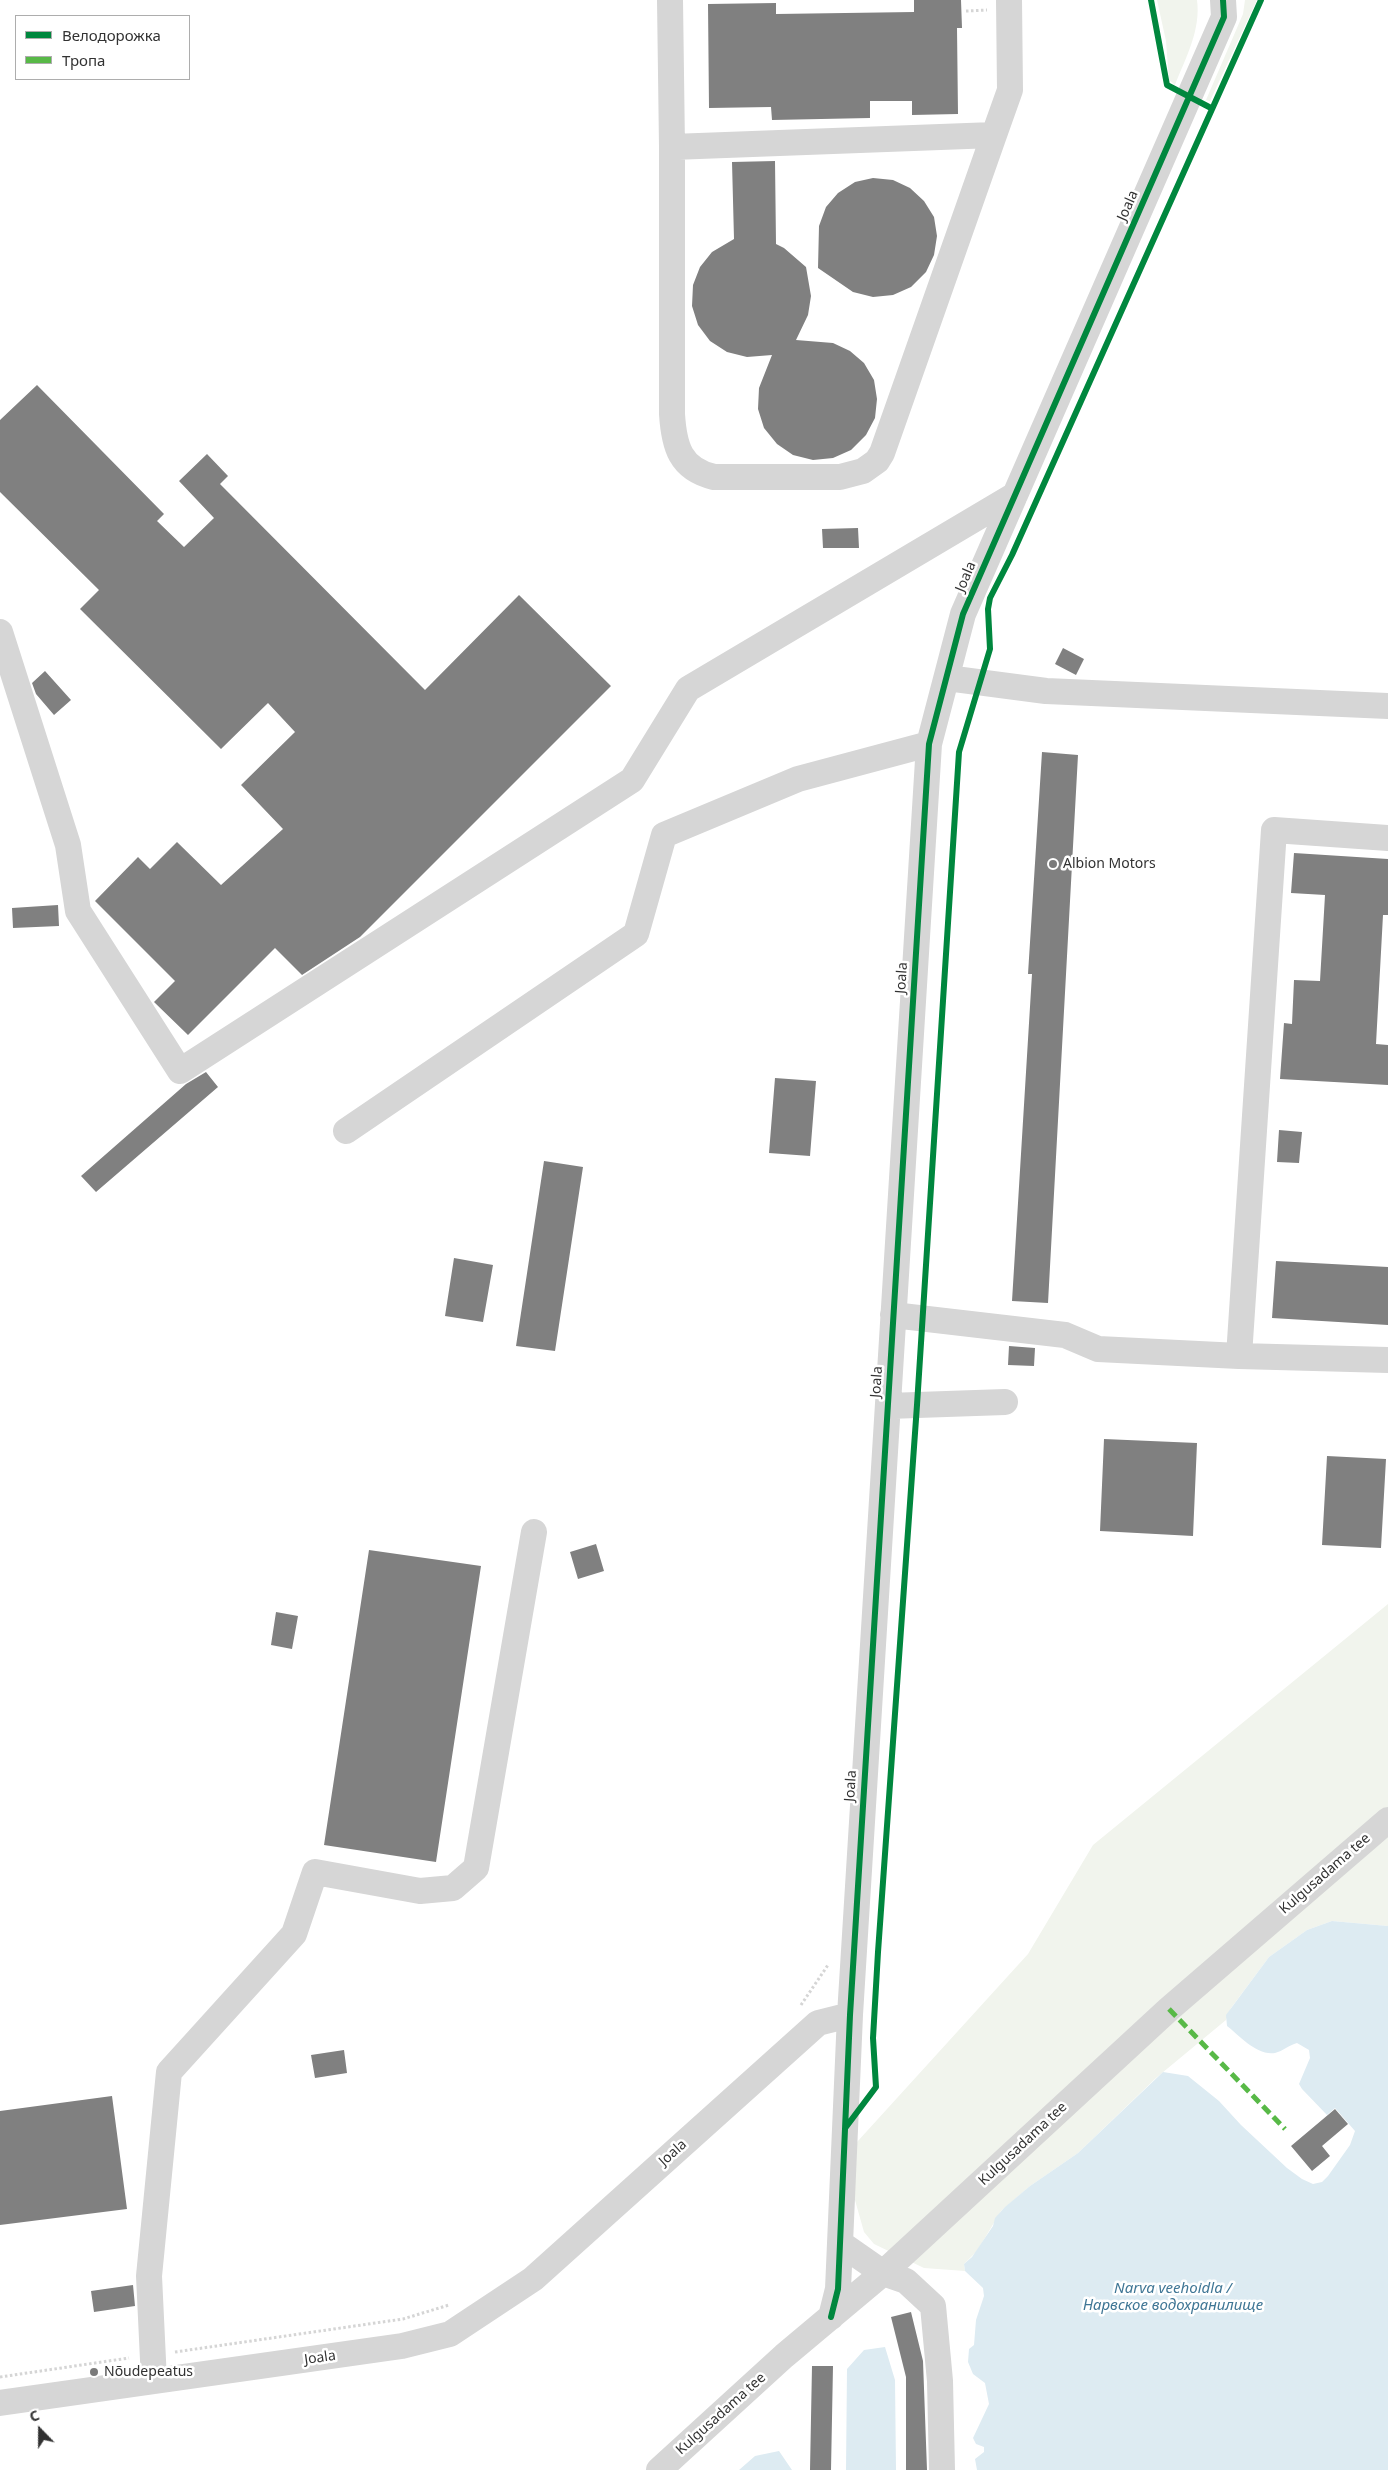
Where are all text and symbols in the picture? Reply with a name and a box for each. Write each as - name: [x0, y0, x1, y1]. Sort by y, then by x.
- legend: [15, 15, 190, 80]
- text: Велодорожка: [62, 25, 161, 45]
- text: Тропа: [62, 50, 105, 70]
- street label: Joala: [1114, 188, 1142, 224]
- street label: Joala: [952, 559, 980, 595]
- place label: Albion Motors: [1063, 856, 1156, 872]
- marker: Albion Motors: [1047, 858, 1059, 870]
- street label: Joala: [893, 962, 911, 994]
- street label: Joala: [868, 1366, 886, 1398]
- street label: Joala: [842, 1770, 860, 1802]
- street label: Kulgusadama tee: [1276, 1830, 1374, 1918]
- street label: Kulgusadama tee: [975, 2099, 1071, 2189]
- street label: Joala: [656, 2136, 690, 2170]
- water label: Narva veehoidla / Нарвское водохранилище: [1083, 2280, 1263, 2315]
- street label: Joala: [303, 2347, 337, 2369]
- place label: Nõudepeatus: [104, 2364, 193, 2380]
- marker: Nõudepeatus: [88, 2366, 100, 2378]
- street label: Kulgusadama tee: [673, 2369, 769, 2459]
- north arrow: [15, 2405, 65, 2455]
- text: С: [26, 2405, 42, 2426]

